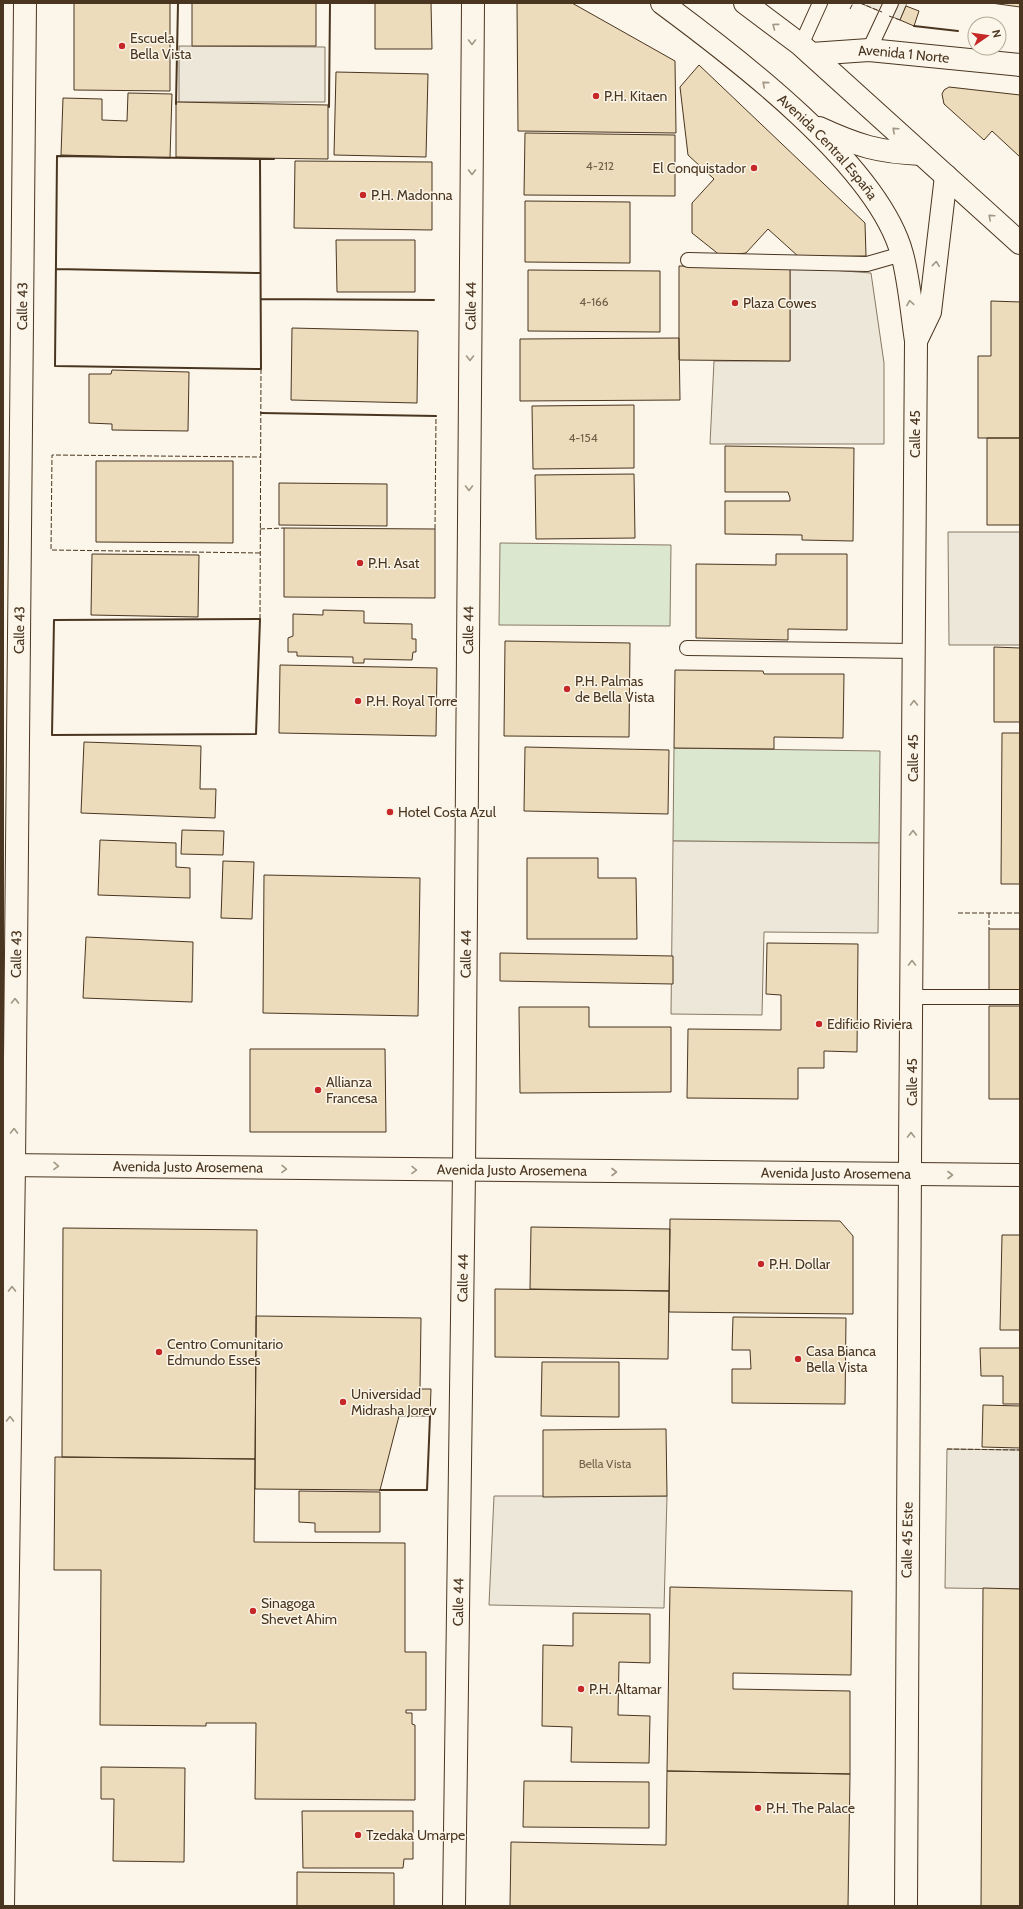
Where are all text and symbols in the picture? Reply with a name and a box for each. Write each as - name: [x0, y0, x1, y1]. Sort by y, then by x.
- north arrow: [967, 16, 1007, 56]
- one-way arrow: [773, 24, 780, 31]
- text: N: [989, 28, 1004, 39]
- place label: Escuela Bella Vista: [130, 29, 192, 63]
- one-way arrow: [468, 39, 477, 45]
- marker: Escuela Bella Vista: [117, 41, 127, 51]
- street label: Avenida 1 Norte: [857, 41, 950, 67]
- one-way arrow: [762, 82, 770, 89]
- place label: P.H. Kitaen: [604, 87, 668, 105]
- street label: Avenida Central España: [774, 90, 882, 204]
- marker: P.H. Kitaen: [591, 91, 601, 101]
- one-way arrow: [892, 127, 899, 134]
- house number: 4-212: [586, 158, 614, 173]
- place label: El Conquistador: [653, 159, 747, 177]
- marker: El Conquistador: [749, 163, 759, 173]
- one-way arrow: [468, 169, 476, 175]
- place label: P.H. Madonna: [371, 186, 453, 204]
- marker: P.H. Madonna: [358, 190, 368, 200]
- one-way arrow: [988, 214, 996, 221]
- one-way arrow: [931, 261, 940, 267]
- street label: Calle 43: [13, 282, 31, 330]
- street label: Calle 44: [461, 282, 480, 330]
- house number: 4-166: [579, 294, 609, 309]
- place label: Plaza Cowes: [743, 294, 817, 312]
- marker: Plaza Cowes: [730, 298, 740, 308]
- one-way arrow: [906, 299, 915, 306]
- one-way arrow: [466, 355, 474, 361]
- street label: Calle 45: [906, 410, 924, 458]
- house number: 4-154: [568, 430, 598, 445]
- one-way arrow: [465, 485, 473, 491]
- place label: P.H. Asat: [368, 554, 420, 572]
- marker: P.H. Asat: [355, 558, 365, 568]
- street label: Calle 43: [10, 606, 28, 654]
- street label: Calle 44: [459, 606, 477, 654]
- place label: P.H. Palmas de Bella Vista: [575, 672, 655, 706]
- marker: P.H. Palmas de Bella Vista: [562, 684, 572, 694]
- place label: P.H. Royal Torre: [366, 692, 458, 710]
- marker: P.H. Royal Torre: [353, 696, 363, 706]
- one-way arrow: [910, 700, 918, 706]
- street label: Calle 45: [904, 734, 922, 782]
- place label: Hotel Costa Azul: [398, 803, 497, 821]
- marker: Hotel Costa Azul: [385, 807, 395, 817]
- one-way arrow: [909, 830, 917, 836]
- street label: Calle 43: [7, 930, 25, 978]
- street label: Calle 44: [456, 930, 475, 978]
- one-way arrow: [908, 960, 916, 966]
- one-way arrow: [11, 998, 19, 1004]
- place label: Edificio Riviera: [827, 1015, 913, 1033]
- marker: Edificio Riviera: [814, 1019, 824, 1029]
- street label: Calle 45: [903, 1058, 921, 1106]
- place label: Allianza Francesa: [326, 1073, 378, 1107]
- marker: Allianza Francesa: [313, 1085, 323, 1095]
- one-way arrow: [10, 1128, 18, 1134]
- one-way arrow: [907, 1132, 915, 1138]
- street label: Avenida Justo Arosemena: [113, 1157, 263, 1177]
- street label: Avenida Justo Arosemena: [437, 1160, 587, 1180]
- one-way arrow: [53, 1162, 59, 1170]
- street label: Avenida Justo Arosemena: [761, 1163, 911, 1183]
- one-way arrow: [281, 1165, 287, 1173]
- one-way arrow: [411, 1166, 417, 1174]
- one-way arrow: [611, 1168, 617, 1176]
- one-way arrow: [947, 1171, 953, 1179]
- street label: Calle 44: [453, 1254, 472, 1302]
- place label: P.H. Dollar: [769, 1255, 831, 1273]
- marker: P.H. Dollar: [756, 1259, 766, 1269]
- one-way arrow: [8, 1286, 16, 1292]
- place label: Centro Comunitario Edmundo Esses: [167, 1335, 283, 1369]
- place label: Casa Bianca Bella Vista: [806, 1342, 876, 1376]
- marker: Centro Comunitario Edmundo Esses: [154, 1347, 164, 1357]
- marker: Casa Bianca Bella Vista: [793, 1354, 803, 1364]
- place label: Universidad Midrasha Jorev: [351, 1385, 437, 1419]
- marker: Universidad Midrasha Jorev: [338, 1397, 348, 1407]
- one-way arrow: [6, 1416, 14, 1422]
- house number: Bella Vista: [579, 1456, 632, 1471]
- street label: Calle 45 Este: [897, 1502, 917, 1578]
- street label: Calle 44: [449, 1578, 467, 1626]
- place label: Sinagoga Shevet Ahim: [261, 1594, 337, 1628]
- marker: Sinagoga Shevet Ahim: [248, 1606, 258, 1616]
- place label: P.H. Altamar: [589, 1680, 662, 1698]
- marker: P.H. Altamar: [576, 1684, 586, 1694]
- place label: P.H. The Palace: [766, 1799, 855, 1817]
- marker: P.H. The Palace: [753, 1803, 763, 1813]
- place label: Tzedaka Umarpe: [366, 1826, 465, 1844]
- marker: Tzedaka Umarpe: [353, 1830, 363, 1840]

